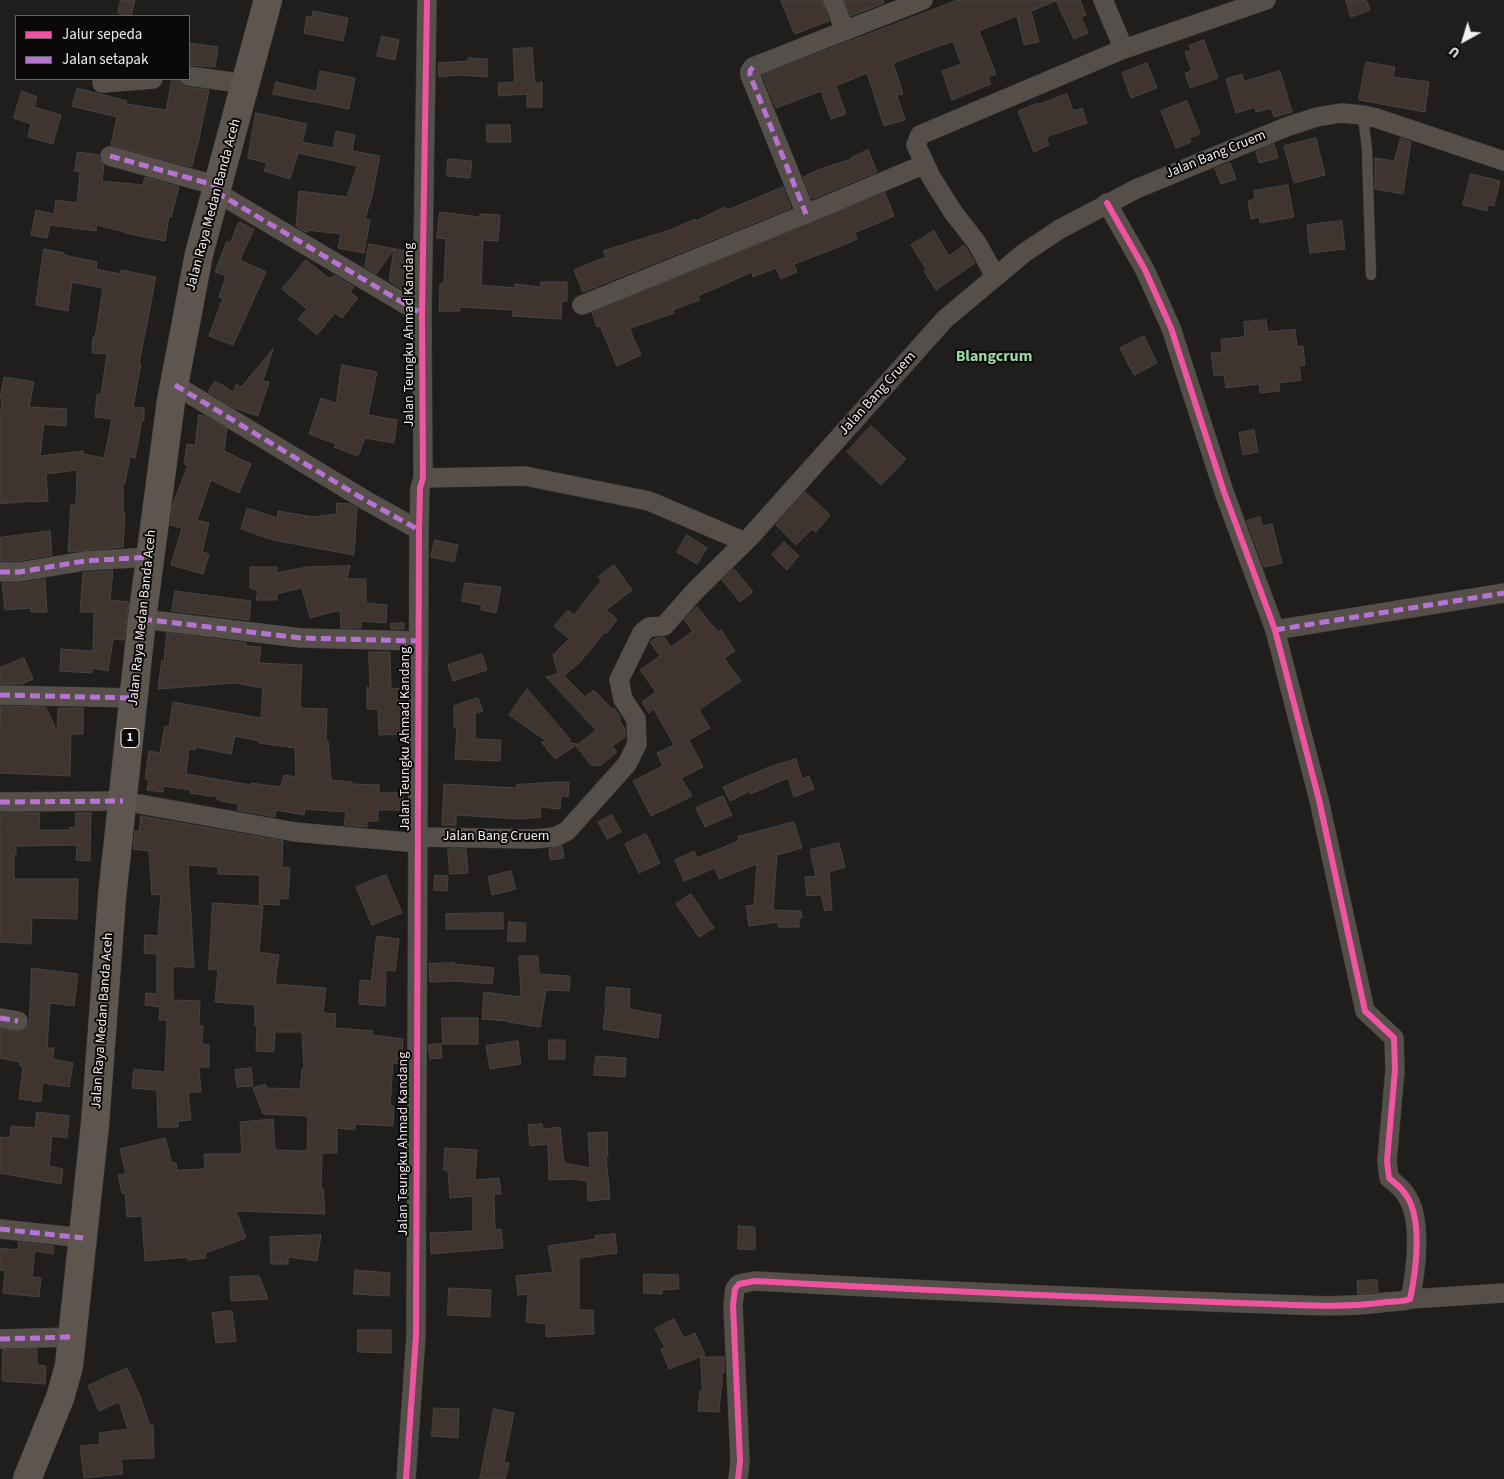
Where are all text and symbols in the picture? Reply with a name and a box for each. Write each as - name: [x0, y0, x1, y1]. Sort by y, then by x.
- legend: [15, 15, 190, 80]
- north arrow: [1439, 15, 1489, 65]
- text: Jalur sepeda: [62, 24, 142, 45]
- text: U: [1445, 41, 1464, 62]
- text: Jalan setapak: [62, 49, 148, 70]
- street label: Jalan Raya Medan Banda Aceh: [183, 117, 245, 293]
- street label: Jalan Bang Cruem: [1163, 127, 1269, 183]
- street label: Jalan Teungku Ahmad Kandang: [402, 243, 418, 427]
- district label: Blangcrum: [956, 347, 1032, 367]
- street label: Jalan Bang Cruem: [836, 349, 920, 439]
- street label: Jalan Raya Medan Banda Aceh: [125, 529, 161, 707]
- street label: Jalan Teungku Ahmad Kandang: [398, 647, 414, 831]
- road number: 1: [121, 728, 139, 748]
- street label: Jalan Bang Cruem: [443, 829, 549, 845]
- street label: Jalan Raya Medan Banda Aceh: [88, 932, 118, 1110]
- street label: Jalan Teungku Ahmad Kandang: [396, 1052, 412, 1236]

